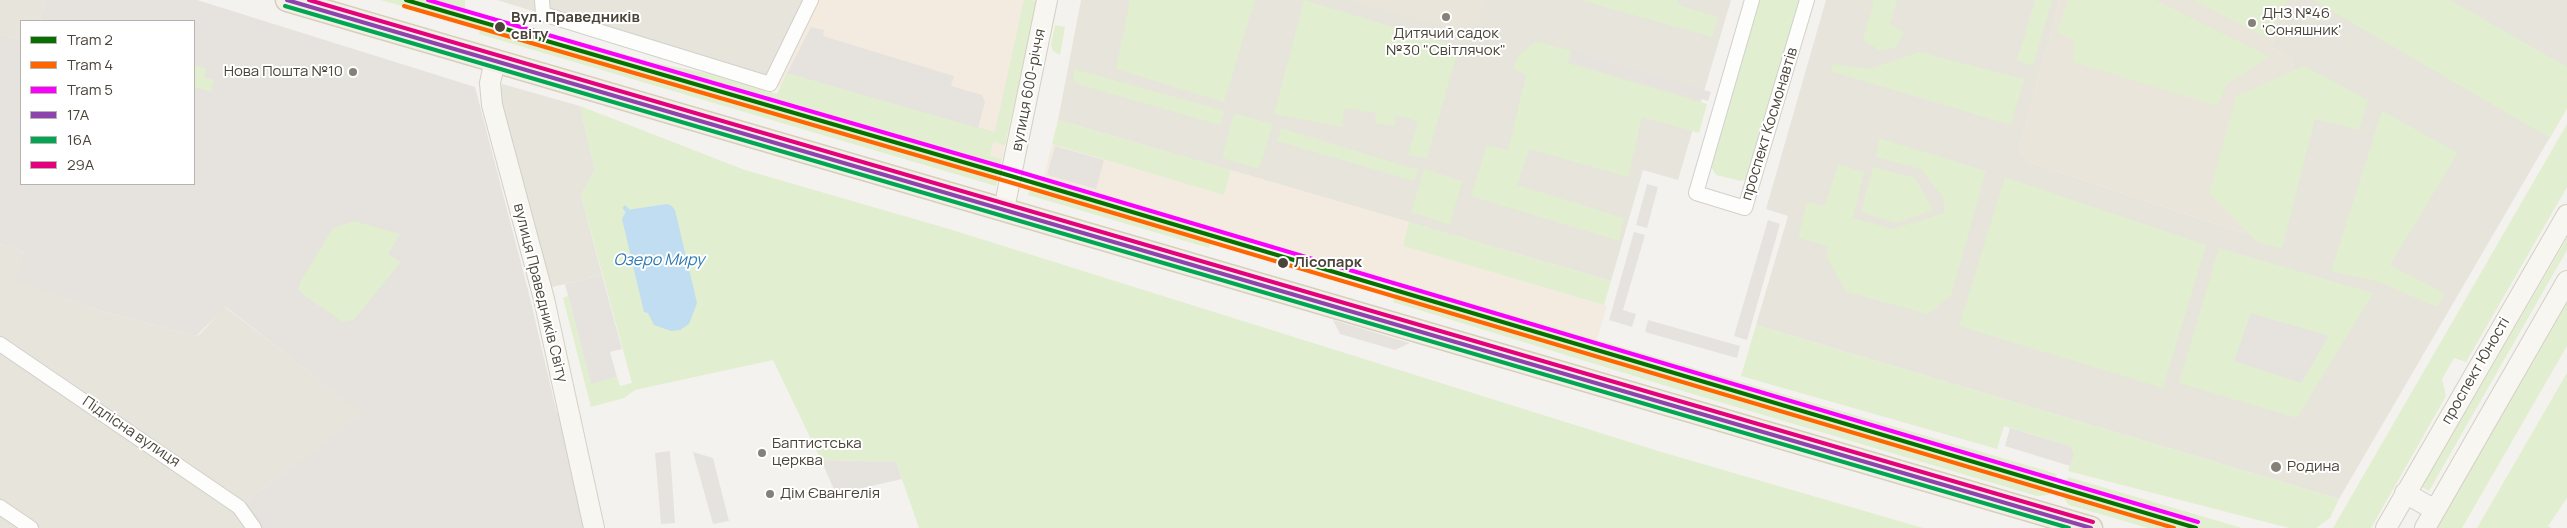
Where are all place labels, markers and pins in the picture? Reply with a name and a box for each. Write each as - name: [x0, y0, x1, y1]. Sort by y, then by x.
- place label: ДНЗ №46 'Соняшник': [2262, 5, 2341, 40]
- place label: Вул. Праведників світу: [511, 9, 640, 44]
- marker: Дитячий садок №30 "Світлячок": [1440, 11, 1452, 23]
- marker: ДНЗ №46 'Соняшник': [2246, 17, 2258, 29]
- marker: Вул. Праведників світу: [493, 20, 507, 34]
- place label: Дитячий садок №30 "Світлячок": [1386, 25, 1506, 60]
- place label: Нова Пошта №10: [224, 63, 343, 81]
- marker: Нова Пошта №10: [347, 66, 359, 78]
- place label: Лісопарк: [1294, 254, 1362, 272]
- marker: Лісопарк: [1276, 256, 1290, 270]
- place label: Баптистська церква: [772, 435, 862, 470]
- marker: Баптистська церква: [756, 447, 768, 459]
- place label: Родина: [2287, 458, 2340, 476]
- marker: Родина: [2269, 460, 2283, 474]
- place label: Дім Євангелія: [780, 485, 880, 503]
- marker: Дім Євангелія: [764, 488, 776, 500]

